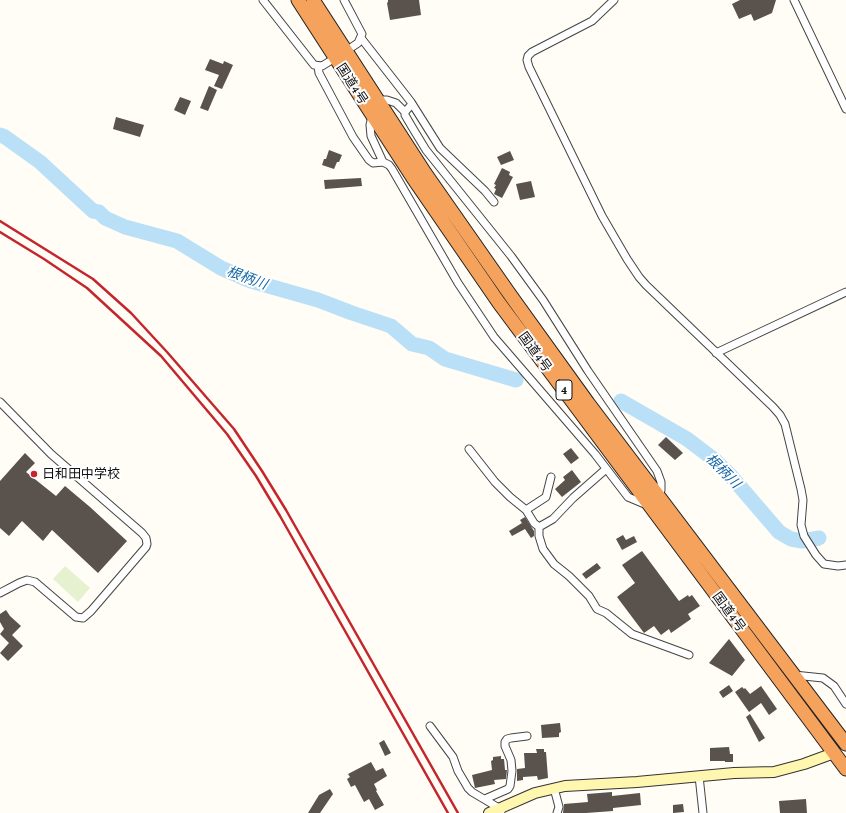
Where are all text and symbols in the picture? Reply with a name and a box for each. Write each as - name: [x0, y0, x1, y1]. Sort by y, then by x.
- street label: 国道4号: [333, 61, 371, 107]
- water label: 根柄川: [224, 263, 270, 293]
- street label: 国道4号: [515, 329, 555, 375]
- road number: 4: [556, 380, 572, 400]
- water label: 根柄川: [702, 450, 744, 492]
- place label: 日和田中学校: [42, 466, 120, 482]
- marker: 日和田中学校: [29, 469, 39, 479]
- street label: 国道4号: [709, 589, 749, 635]

